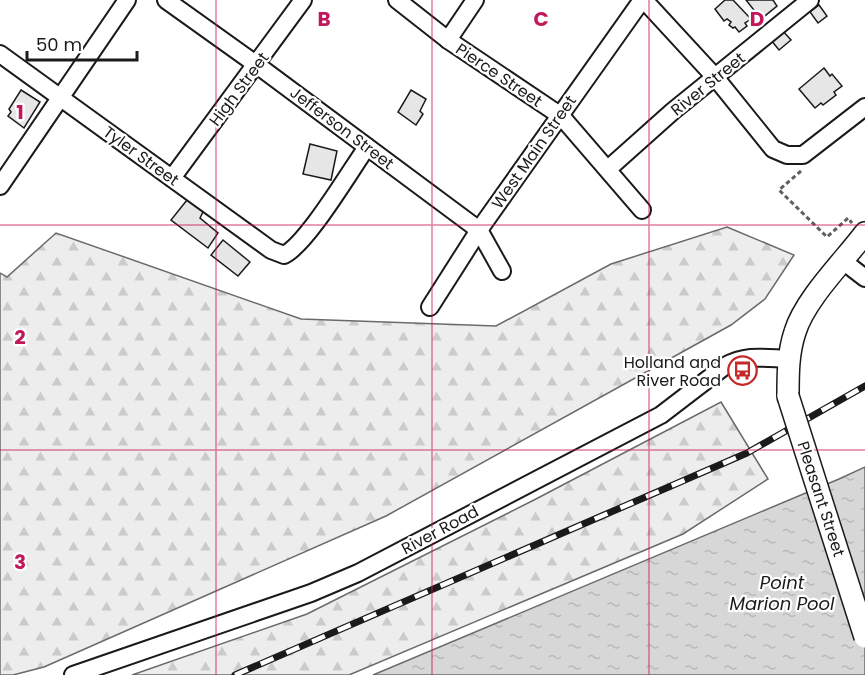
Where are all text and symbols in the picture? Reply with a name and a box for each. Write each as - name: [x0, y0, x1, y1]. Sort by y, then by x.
- text: B: [317, 5, 331, 33]
- text: C: [533, 5, 549, 33]
- text: D: [750, 5, 764, 33]
- scale bar: [27, 24, 136, 62]
- text: 50 m: [36, 32, 82, 57]
- street label: Pierce Street: [451, 38, 547, 113]
- street label: High Street: [204, 47, 275, 131]
- street label: River Street: [666, 47, 750, 121]
- street label: Jefferson Street: [285, 81, 399, 175]
- street label: West Main Street: [486, 90, 582, 213]
- text: 1: [16, 98, 24, 126]
- street label: Tyler Street: [98, 121, 184, 191]
- text: 2: [14, 323, 26, 351]
- place label: Holland and River Road: [624, 351, 721, 392]
- bus stop icon: Holland and River Road: [726, 355, 758, 387]
- street label: Pleasant Street: [791, 438, 851, 560]
- street label: River Road: [397, 500, 483, 560]
- text: 3: [14, 548, 26, 576]
- water label: Point Marion Pool: [729, 570, 835, 616]

